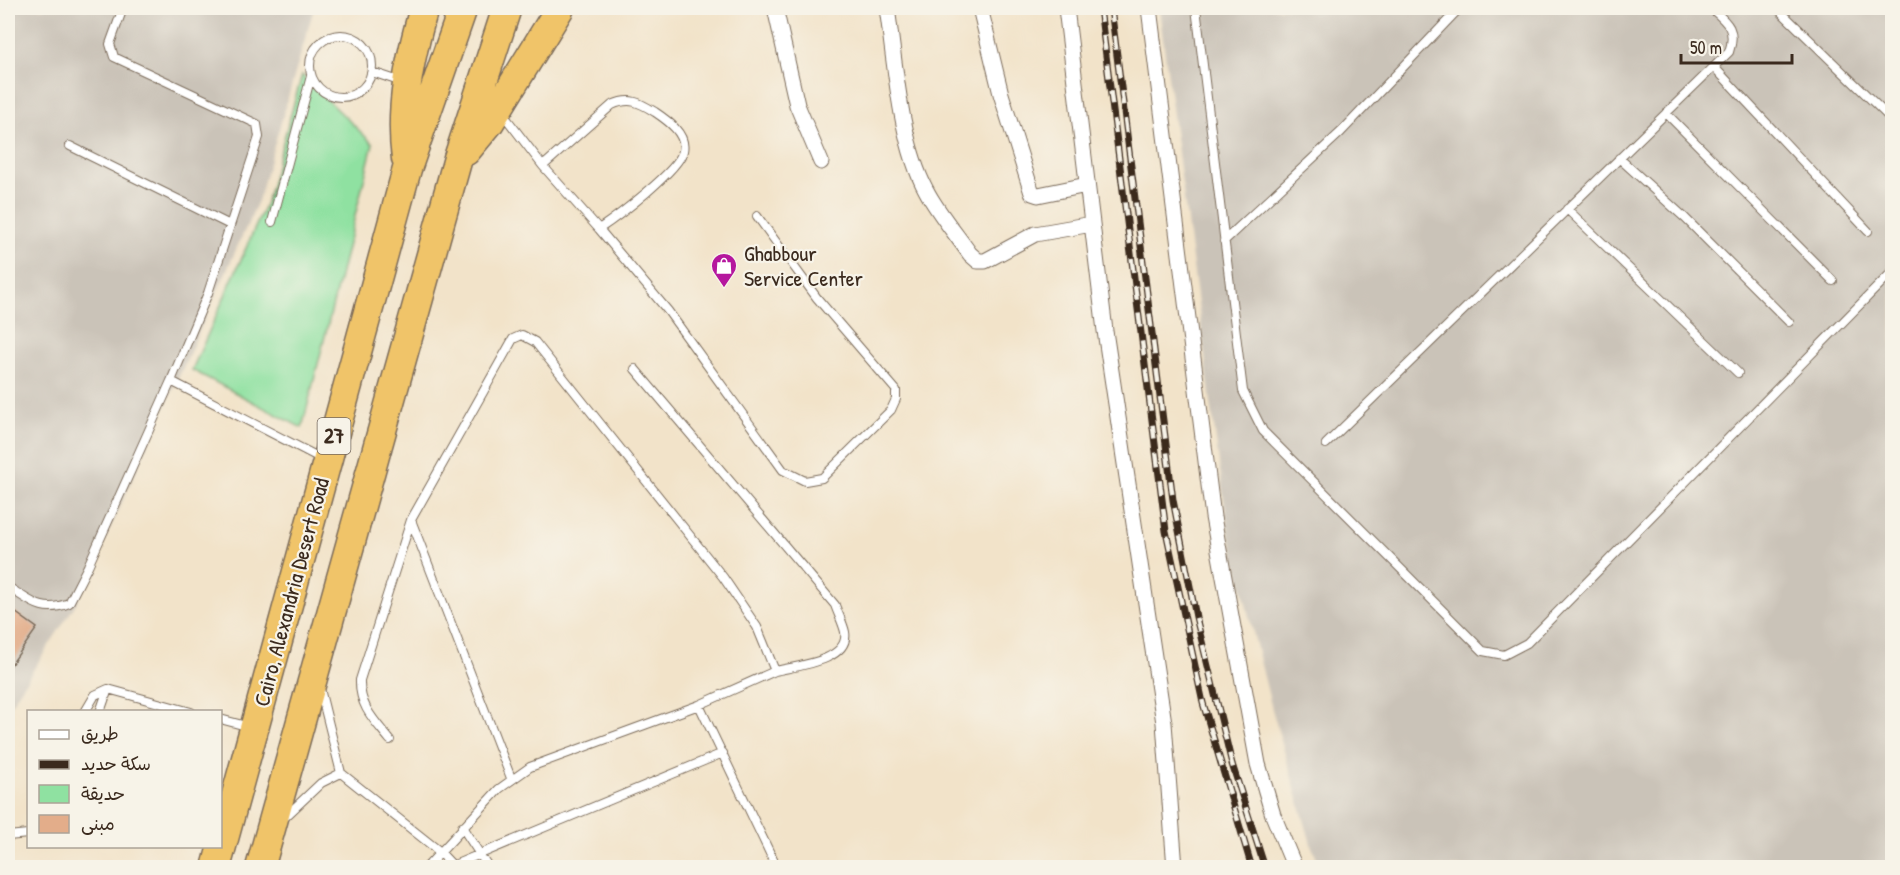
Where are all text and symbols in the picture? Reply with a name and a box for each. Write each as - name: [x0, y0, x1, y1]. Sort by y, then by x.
- scale bar: [1681, 27, 1792, 65]
- text: 50 m: [1690, 35, 1722, 60]
- place label: Ghabbour Service Center: [744, 238, 863, 293]
- shop icon: Ghabbour Service Center: [709, 251, 739, 289]
- road number: 27: [318, 418, 350, 454]
- street label: Cairo, Alexandria Desert Road: [246, 474, 336, 710]
- legend: [27, 710, 222, 848]
- text: طريق: [81, 721, 119, 746]
- text: سكة حديد: [81, 751, 151, 776]
- text: حديقة: [81, 781, 125, 806]
- text: مبنى: [81, 811, 115, 836]

